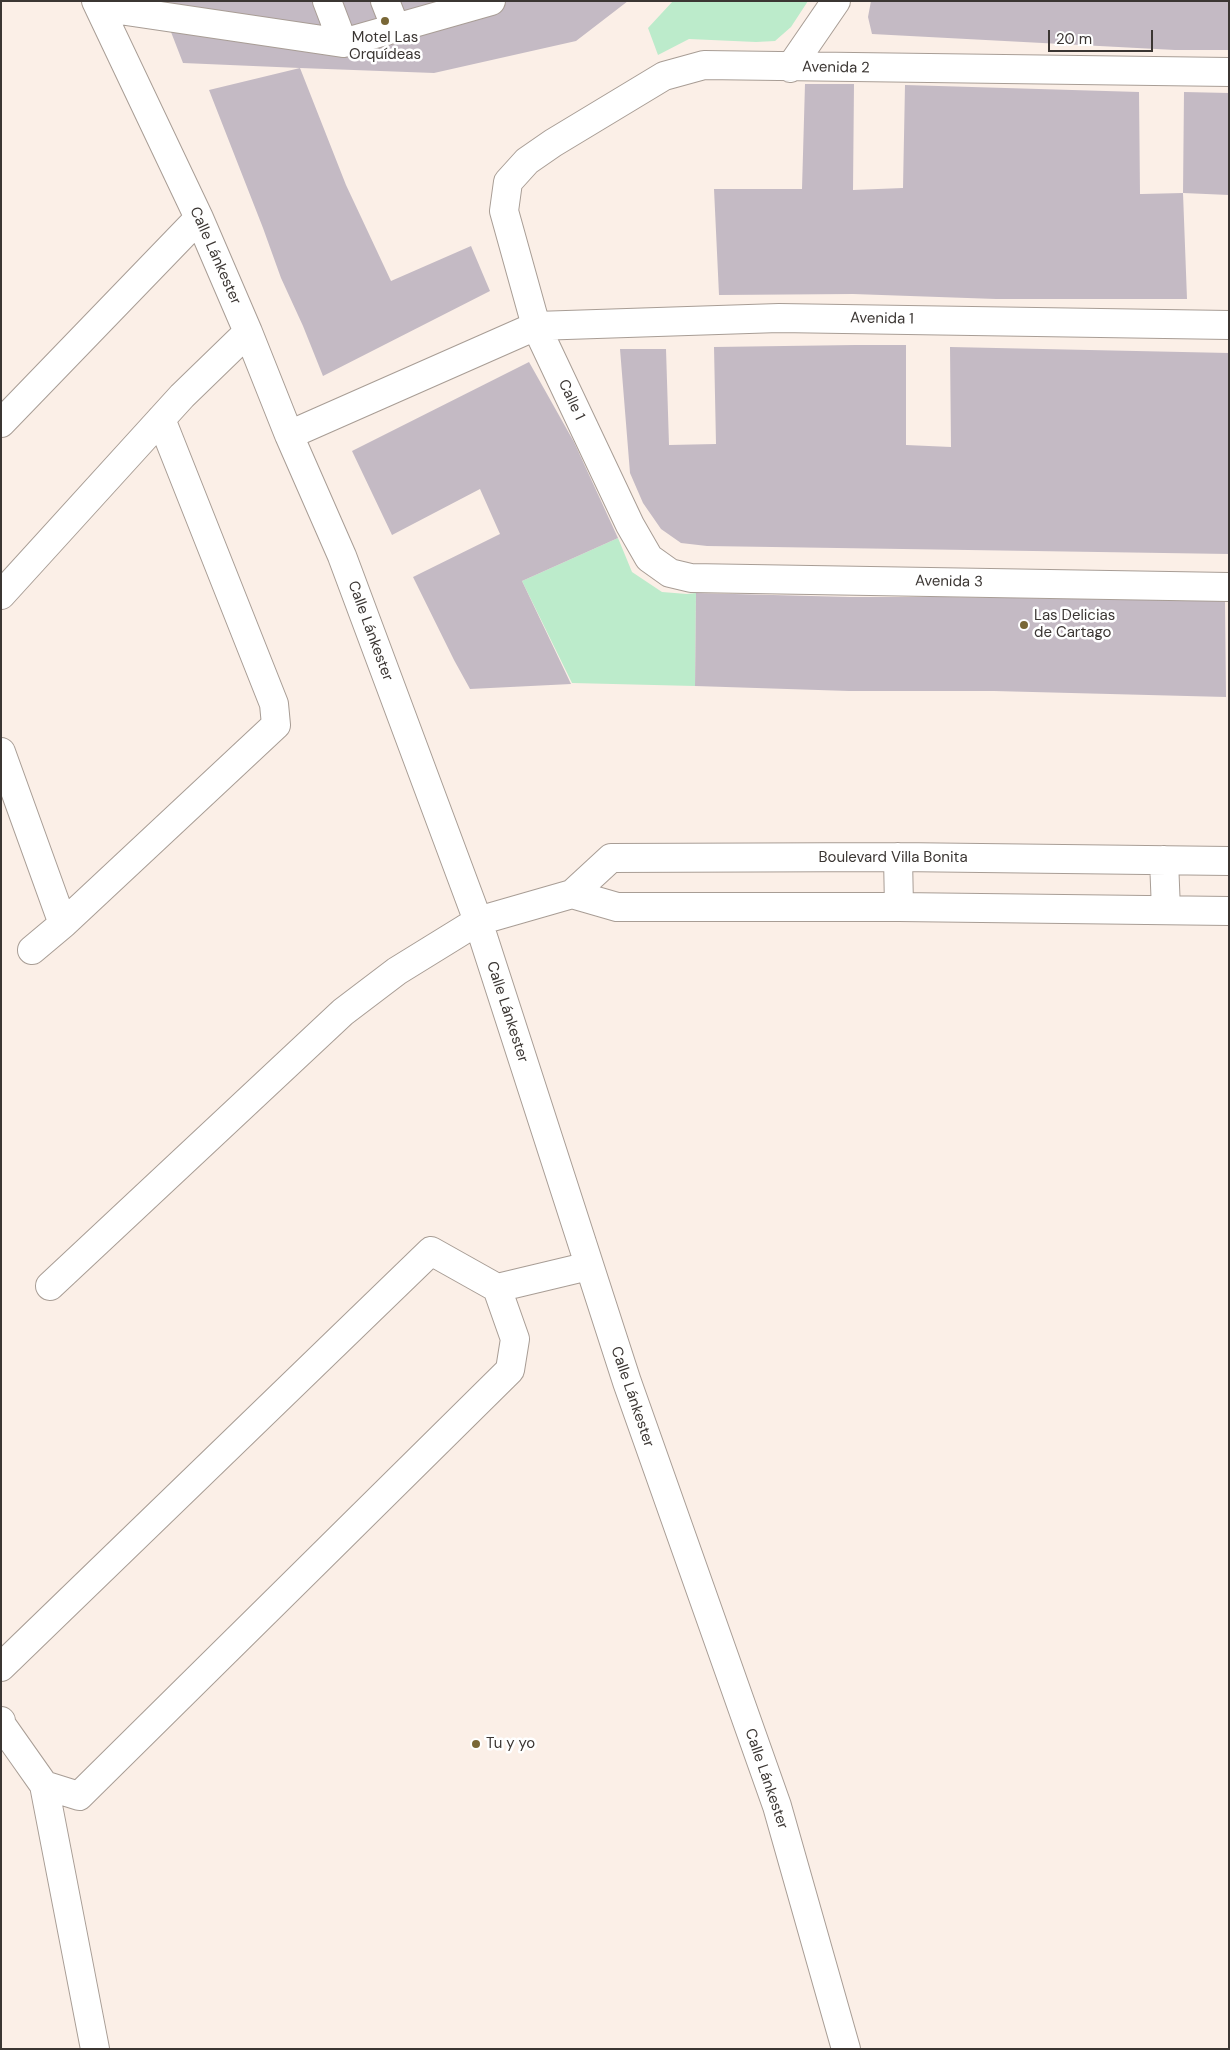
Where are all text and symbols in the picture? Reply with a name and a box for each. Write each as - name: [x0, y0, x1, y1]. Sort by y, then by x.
- marker: Motel Las Orquídeas: [379, 15, 391, 27]
- scale bar: [1050, 20, 1155, 52]
- place label: Motel Las Orquídeas: [349, 29, 421, 64]
- text: 20 m: [1056, 29, 1092, 49]
- street label: Avenida 2: [802, 58, 870, 78]
- street label: Calle Lánkester: [185, 204, 245, 308]
- street label: Avenida 1: [850, 309, 914, 329]
- street label: Calle 1: [554, 377, 588, 423]
- street label: Avenida 3: [915, 572, 983, 592]
- street label: Calle Lánkester: [344, 578, 396, 684]
- place label: Las Delicias de Cartago: [1034, 607, 1115, 642]
- marker: Las Delicias de Cartago: [1018, 619, 1030, 631]
- street label: Boulevard Villa Bonita: [818, 849, 968, 867]
- street label: Calle Lánkester: [482, 959, 532, 1065]
- street label: Calle Lánkester: [606, 1344, 658, 1450]
- street label: Calle Lánkester: [740, 1726, 792, 1832]
- place label: Tu y yo: [486, 1735, 535, 1753]
- marker: Tu y yo: [470, 1738, 482, 1750]

